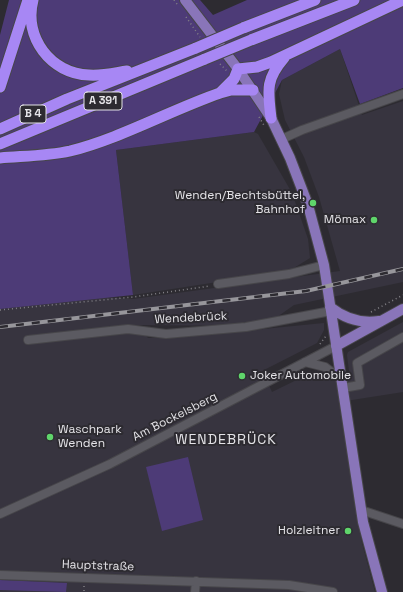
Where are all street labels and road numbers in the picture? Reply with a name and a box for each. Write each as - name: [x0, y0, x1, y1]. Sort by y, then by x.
- road number: A 391: [84, 92, 122, 110]
- road number: B 4: [20, 105, 46, 123]
- street label: Wendebrück: [154, 309, 228, 327]
- street label: Am Bockelsberg: [130, 390, 220, 444]
- street label: Hauptstraße: [61, 558, 135, 574]

